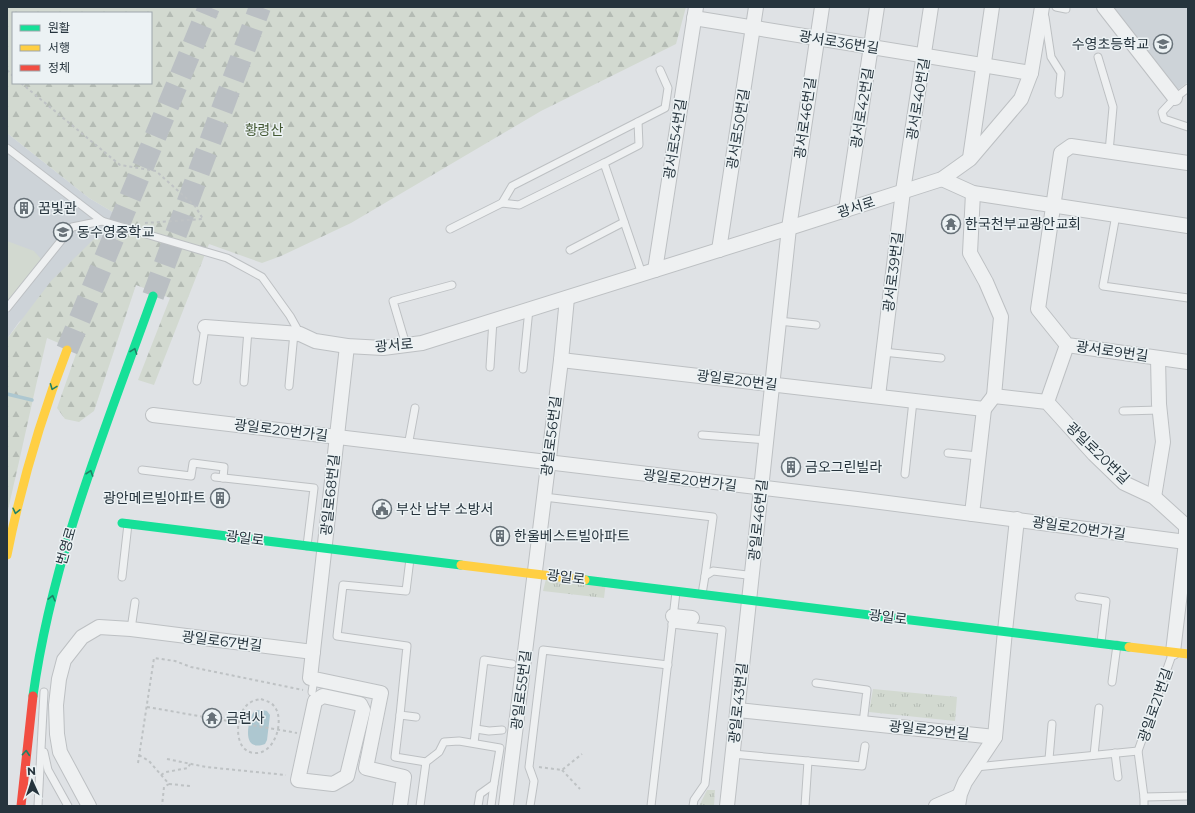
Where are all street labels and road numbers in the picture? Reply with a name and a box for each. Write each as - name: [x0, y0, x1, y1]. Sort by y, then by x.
- street label: 광서로36번길: [798, 27, 880, 57]
- street label: 광서로40번길: [903, 57, 933, 141]
- street label: 광서로42번길: [847, 66, 877, 150]
- street label: 광서로46번길: [790, 76, 820, 160]
- street label: 광서로50번길: [723, 87, 753, 171]
- street label: 광서로54번길: [660, 97, 690, 181]
- street label: 광서로: [835, 192, 877, 222]
- street label: 광서로39번길: [879, 231, 907, 313]
- street label: 광서로: [374, 334, 414, 356]
- street label: 광서로9번길: [1075, 337, 1149, 365]
- street label: 광일로20번길: [695, 366, 779, 394]
- street label: 광일로56번길: [537, 395, 565, 477]
- street label: 광일로20번가길: [233, 415, 329, 445]
- street label: 광일로20번길: [1062, 418, 1134, 488]
- street label: 광일로68번길: [317, 453, 343, 537]
- street label: 광일로20번가길: [642, 465, 738, 495]
- street label: 광일로46번길: [745, 478, 771, 562]
- street label: 광일로20번가길: [1031, 513, 1127, 543]
- street label: 번영로: [52, 525, 80, 567]
- street label: 광일로: [225, 527, 265, 549]
- street label: 광일로: [546, 566, 586, 588]
- street label: 광일로: [868, 606, 908, 628]
- street label: 광일로67번길: [181, 627, 263, 655]
- street label: 광일로55번길: [507, 649, 535, 731]
- street label: 광일로43번길: [725, 662, 751, 744]
- street label: 광일로21번길: [1134, 665, 1176, 745]
- street label: 광일로29번길: [888, 717, 970, 743]

